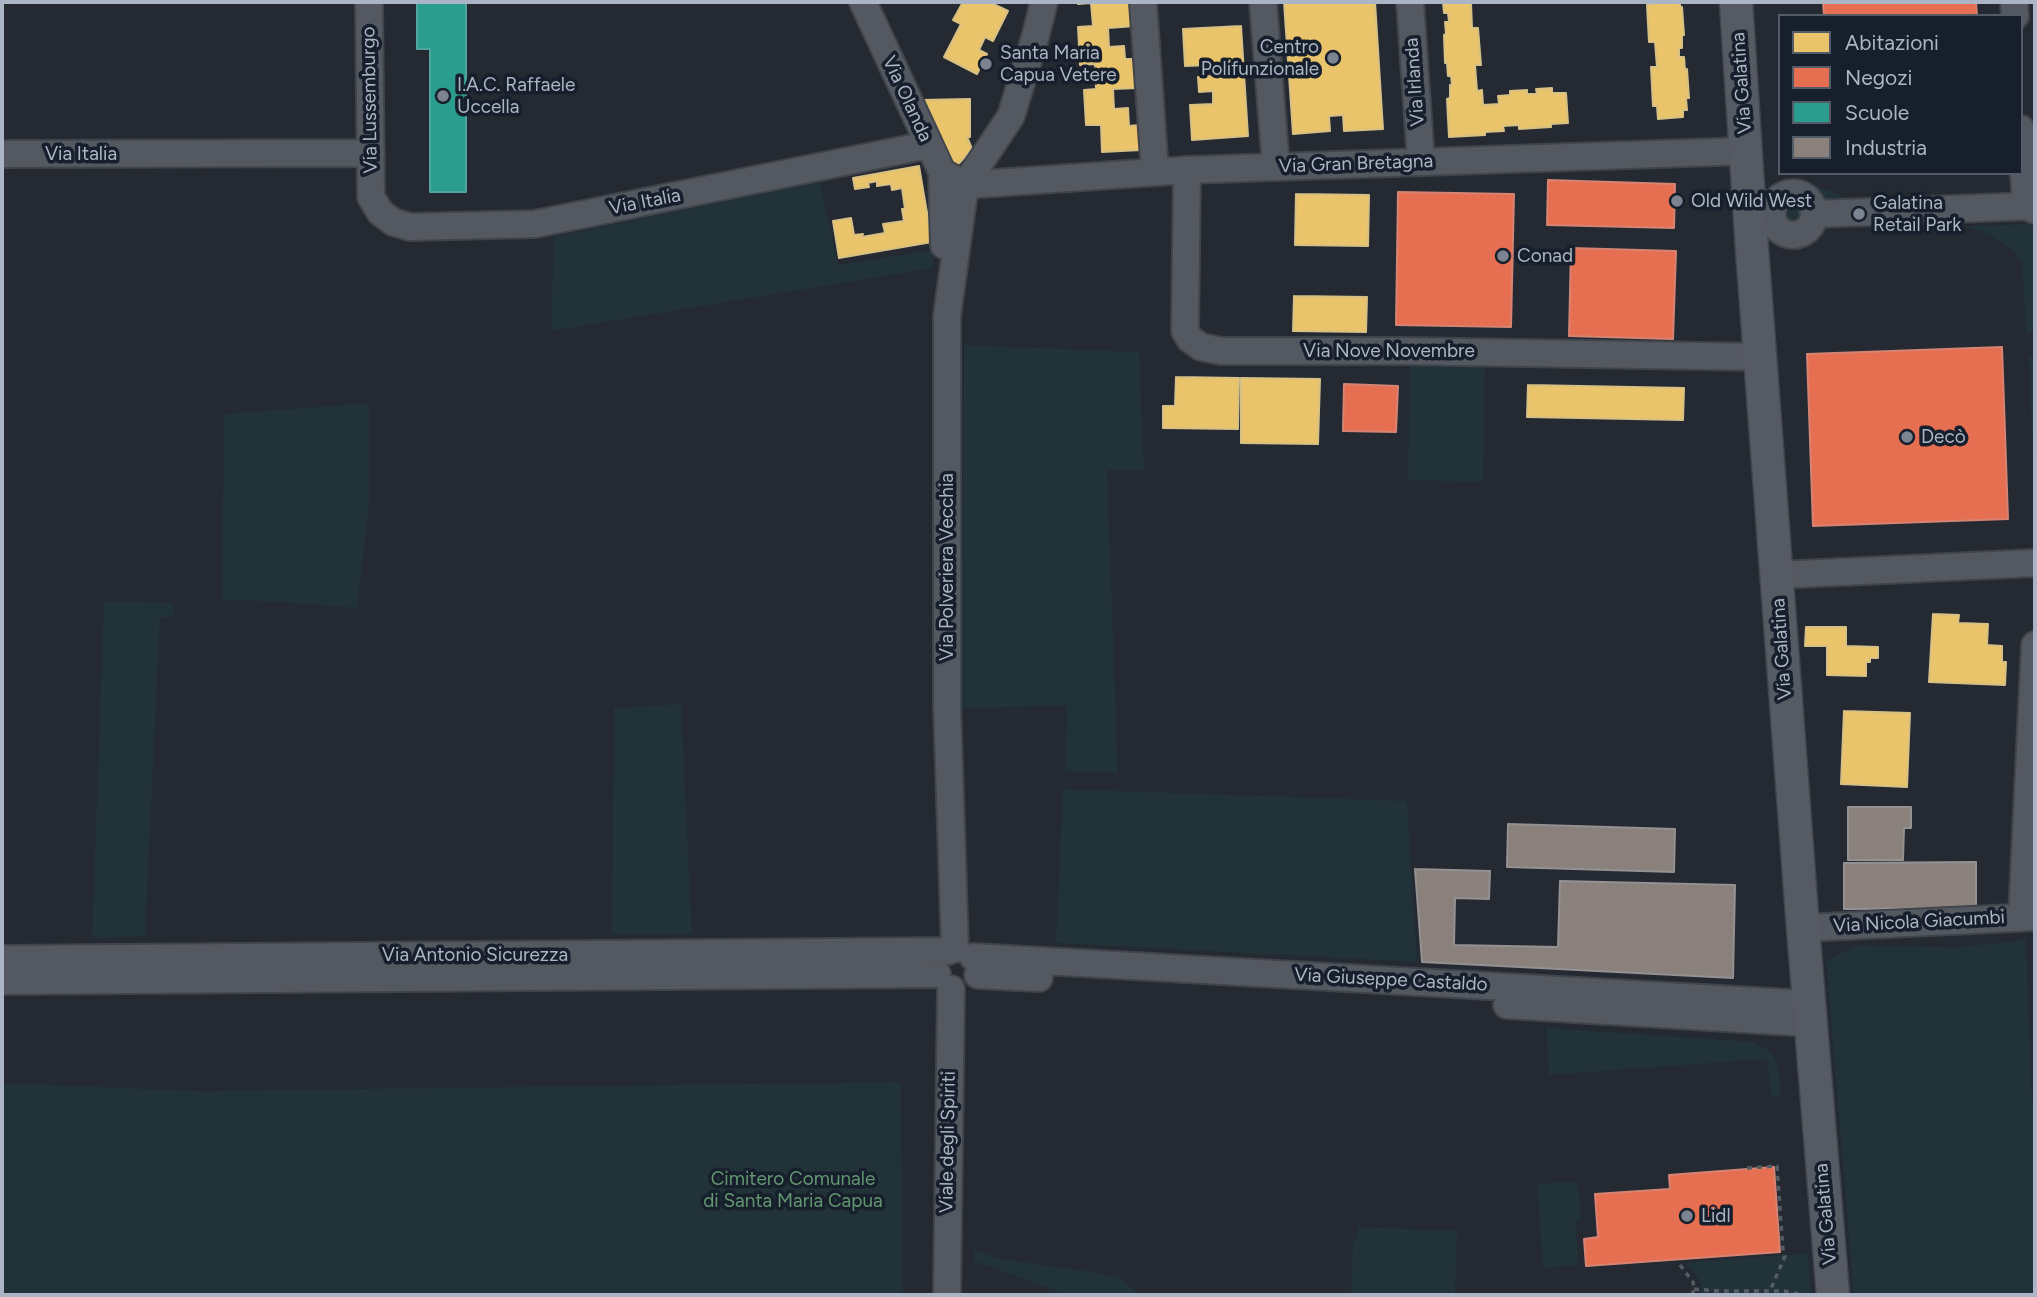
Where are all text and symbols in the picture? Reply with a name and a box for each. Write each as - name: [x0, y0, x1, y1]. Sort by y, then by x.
- legend: [1778, 14, 2023, 175]
- street label: Via Lussemburgo: [357, 26, 383, 174]
- text: Abitazioni: [1845, 30, 1939, 55]
- street label: Via Galatina: [1727, 31, 1757, 135]
- place label: Centro Polifunzionale: [1201, 36, 1319, 80]
- street label: Via Irlanda: [1401, 37, 1429, 127]
- place label: Santa Maria Capua Vetere: [1000, 42, 1117, 86]
- marker: Centro Polifunzionale: [1325, 50, 1341, 66]
- street label: Via Olanda: [877, 52, 937, 146]
- marker: Santa Maria Capua Vetere: [978, 56, 994, 72]
- text: Negozi: [1845, 65, 1912, 90]
- place label: I.A.C. Raffaele Uccella: [457, 74, 575, 118]
- marker: I.A.C. Raffaele Uccella: [435, 88, 451, 104]
- text: Scuole: [1845, 100, 1909, 125]
- text: Industria: [1845, 135, 1927, 160]
- street label: Via Italia: [45, 143, 117, 165]
- street label: Via Gran Bretagna: [1278, 150, 1434, 178]
- street label: Via Italia: [607, 184, 683, 220]
- place label: Old Wild West: [1691, 190, 1812, 212]
- place label: Galatina Retail Park: [1873, 192, 1962, 236]
- marker: Old Wild West: [1669, 193, 1685, 209]
- marker: Galatina Retail Park: [1851, 206, 1867, 222]
- place label: Conad: [1517, 245, 1573, 267]
- marker: Conad: [1495, 248, 1511, 264]
- street label: Via Nove Novembre: [1303, 340, 1475, 362]
- place label: Decò: [1921, 426, 1966, 448]
- marker: Decò: [1899, 429, 1915, 445]
- street label: Via Polveriera Vecchia: [936, 473, 958, 661]
- street label: Via Galatina: [1767, 597, 1797, 701]
- street label: Via Nicola Giacumbi: [1832, 906, 2006, 938]
- street label: Via Antonio Sicurezza: [382, 944, 568, 966]
- street label: Via Giuseppe Castaldo: [1294, 964, 1488, 996]
- street label: Viale degli Spiriti: [935, 1071, 961, 1213]
- street label: Via Galatina: [1810, 1162, 1842, 1266]
- park label: Cimitero Comunale di Santa Maria Capua: [703, 1168, 883, 1212]
- place label: Lidl: [1701, 1205, 1731, 1227]
- marker: Lidl: [1679, 1208, 1695, 1224]

